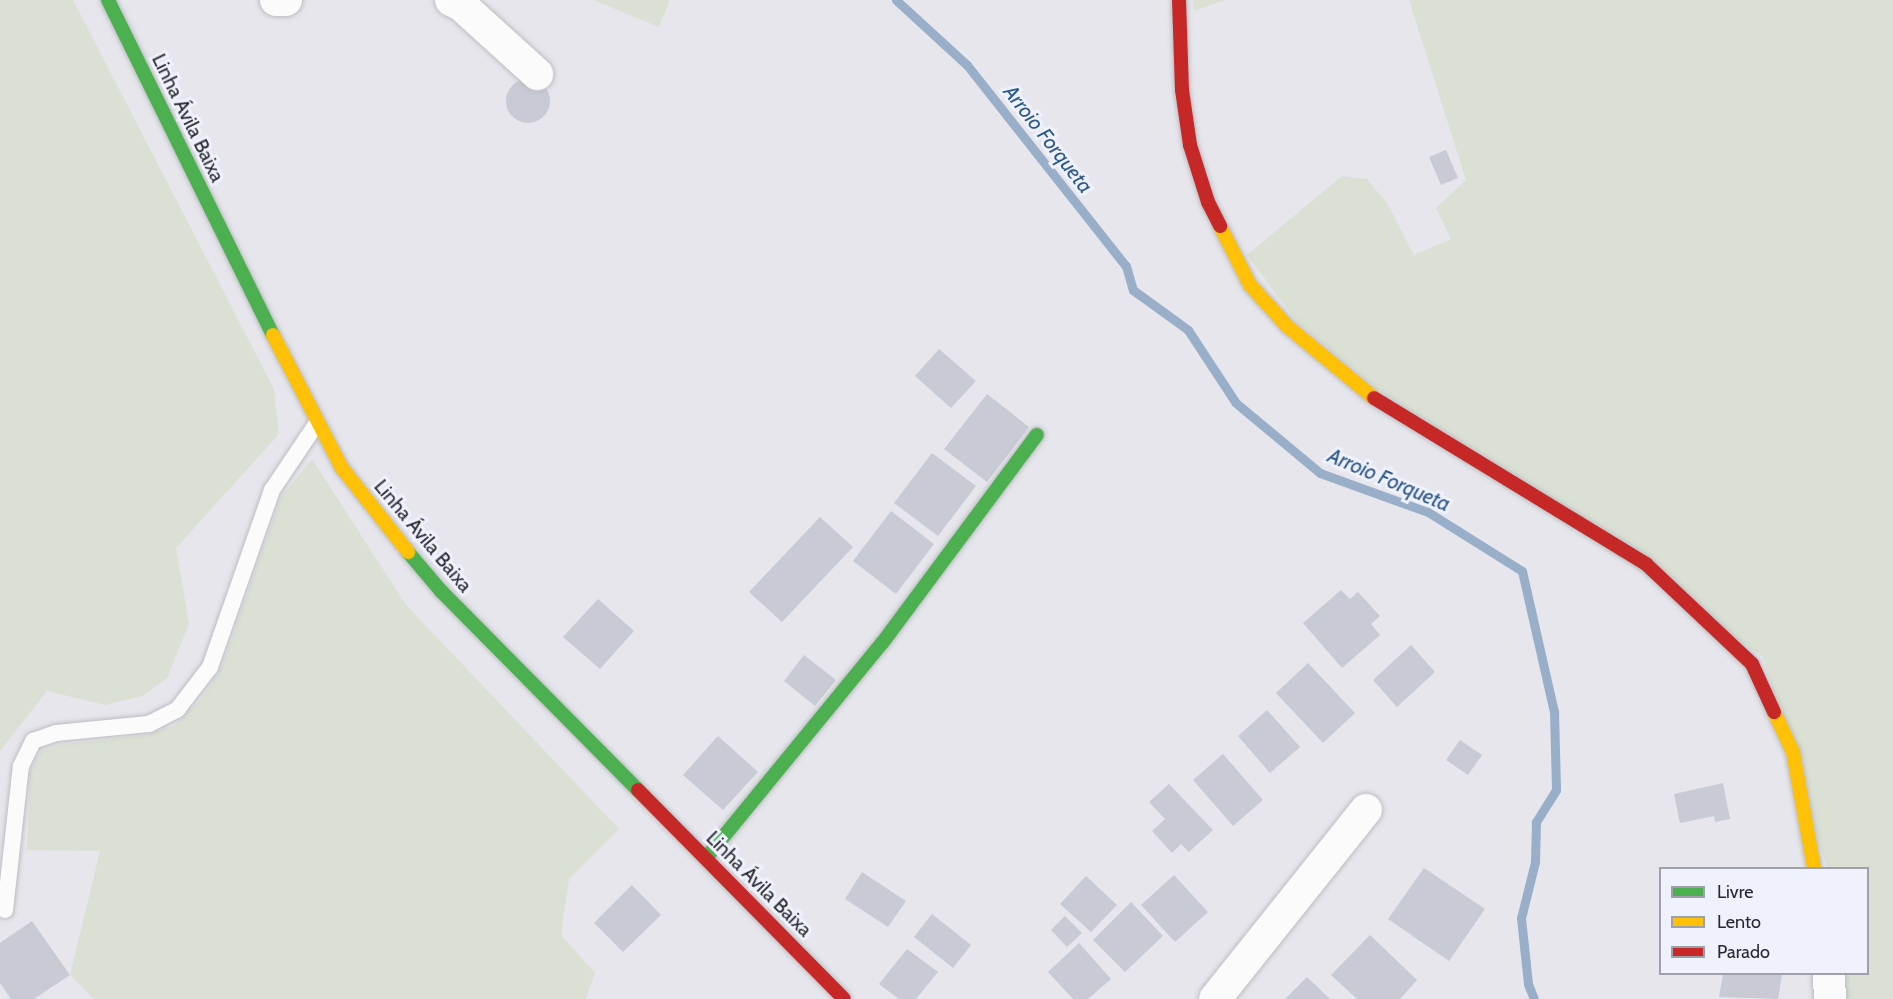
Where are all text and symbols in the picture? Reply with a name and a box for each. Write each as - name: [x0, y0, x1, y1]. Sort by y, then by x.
- street label: Linha Ávila Baixa: [147, 50, 229, 186]
- water label: Arroio Forqueta: [998, 80, 1098, 198]
- water label: Arroio Forqueta: [1324, 443, 1454, 517]
- street label: Linha Ávila Baixa: [369, 475, 477, 597]
- street label: Linha Ávila Baixa: [701, 826, 817, 942]
- legend: [1659, 867, 1869, 975]
- text: Livre: [1717, 881, 1753, 903]
- text: Lento: [1717, 911, 1761, 933]
- text: Parado: [1717, 941, 1770, 963]

